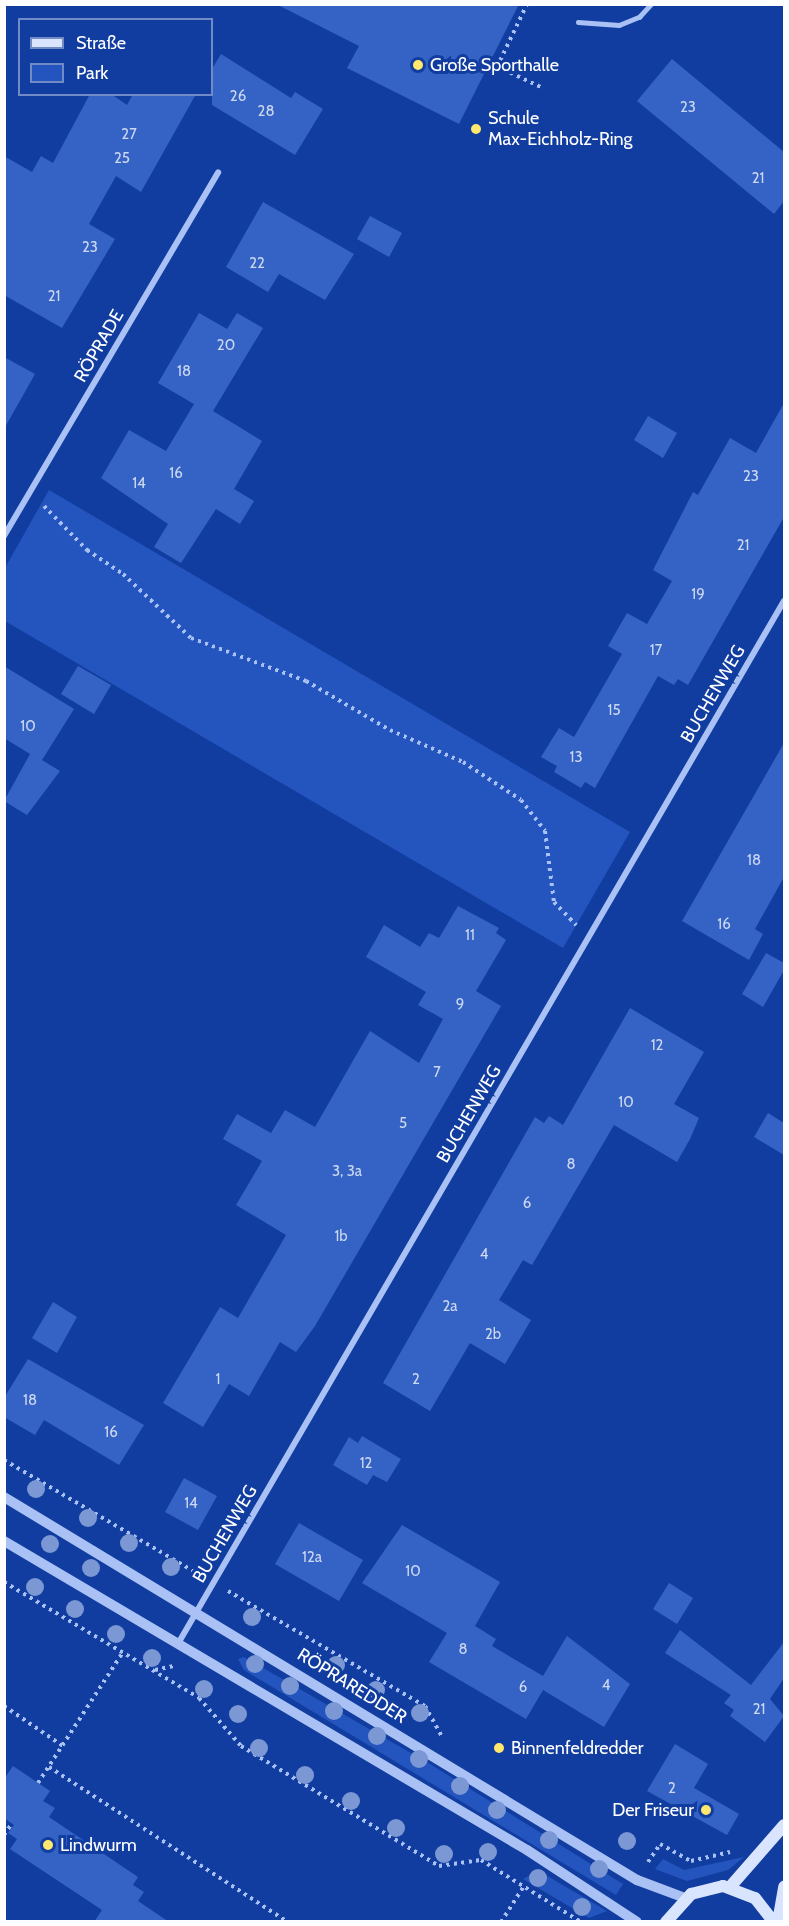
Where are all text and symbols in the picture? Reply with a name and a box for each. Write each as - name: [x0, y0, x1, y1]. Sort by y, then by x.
- legend: [18, 18, 213, 96]
- text: Straße: [76, 32, 126, 54]
- place label: Große Sporthalle: [430, 54, 559, 76]
- marker: Große Sporthalle: [411, 58, 425, 72]
- text: Park: [76, 62, 108, 84]
- house number: 26: [230, 88, 246, 106]
- house number: 23: [680, 99, 696, 117]
- house number: 28: [258, 103, 274, 121]
- place label: Schule Max-Eichholz-Ring: [488, 108, 633, 150]
- marker: Schule Max-Eichholz-Ring: [469, 122, 483, 136]
- house number: 27: [121, 126, 137, 144]
- house number: 25: [114, 150, 130, 168]
- house number: 21: [752, 170, 764, 188]
- house number: 23: [82, 239, 98, 257]
- house number: 22: [249, 255, 265, 273]
- house number: 21: [48, 288, 60, 306]
- street label: RÖPRADE: [70, 306, 128, 386]
- house number: 20: [217, 337, 235, 355]
- house number: 18: [177, 363, 191, 381]
- house number: 16: [169, 465, 183, 483]
- house number: 23: [743, 468, 759, 486]
- house number: 14: [132, 475, 146, 493]
- house number: 21: [737, 537, 749, 555]
- house number: 19: [691, 586, 705, 604]
- street label: BUCHENWEG: [676, 641, 750, 747]
- house number: 17: [650, 642, 662, 660]
- house number: 15: [607, 702, 621, 720]
- house number: 10: [20, 718, 36, 736]
- house number: 13: [569, 749, 583, 767]
- house number: 18: [747, 852, 761, 870]
- house number: 16: [717, 916, 731, 934]
- house number: 11: [465, 927, 475, 945]
- house number: 9: [456, 996, 464, 1014]
- house number: 12: [651, 1037, 663, 1055]
- street label: BUCHENWEG: [432, 1061, 506, 1167]
- house number: 7: [433, 1064, 441, 1082]
- house number: 10: [618, 1094, 634, 1112]
- house number: 5: [399, 1115, 407, 1133]
- house number: 8: [566, 1156, 576, 1174]
- house number: 3, 3a: [332, 1163, 362, 1181]
- house number: 6: [523, 1195, 531, 1213]
- house number: 1b: [334, 1228, 348, 1246]
- house number: 4: [480, 1246, 488, 1264]
- house number: 2a: [442, 1298, 458, 1316]
- house number: 2b: [485, 1326, 501, 1344]
- house number: 1: [216, 1371, 220, 1389]
- house number: 2: [412, 1371, 420, 1389]
- house number: 18: [23, 1392, 37, 1410]
- house number: 16: [104, 1424, 118, 1442]
- house number: 12: [360, 1455, 372, 1473]
- street label: BUCHENWEG: [188, 1481, 262, 1587]
- house number: 14: [184, 1495, 198, 1513]
- house number: 12a: [302, 1549, 322, 1567]
- house number: 10: [405, 1563, 421, 1581]
- house number: 8: [458, 1641, 468, 1659]
- street label: RÖPRAREDDER: [293, 1644, 411, 1728]
- house number: 4: [602, 1677, 610, 1695]
- house number: 6: [519, 1679, 527, 1697]
- house number: 21: [753, 1701, 765, 1719]
- place label: Binnenfeldredder: [511, 1737, 643, 1759]
- marker: Binnenfeldredder: [492, 1741, 506, 1755]
- house number: 2: [668, 1780, 676, 1798]
- place label: Der Friseur: [612, 1799, 694, 1821]
- marker: Der Friseur: [699, 1803, 713, 1817]
- place label: Lindwurm: [60, 1834, 137, 1856]
- marker: Lindwurm: [41, 1838, 55, 1852]

